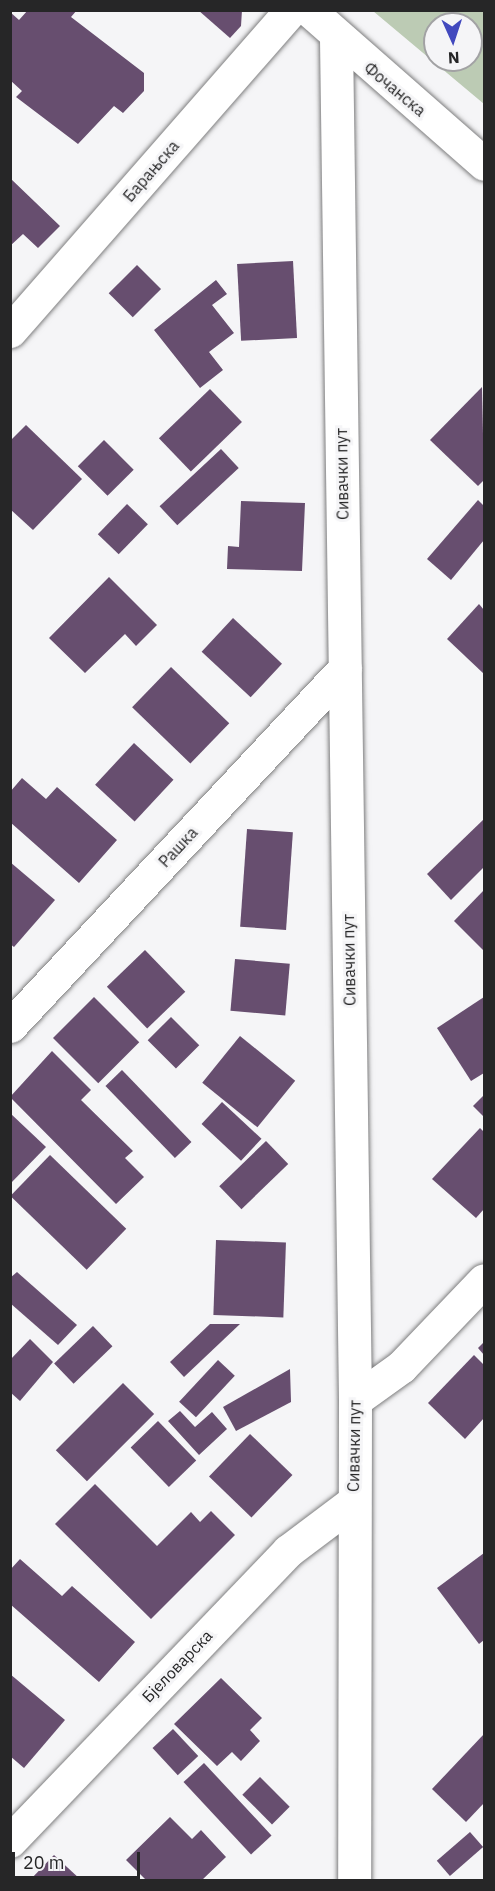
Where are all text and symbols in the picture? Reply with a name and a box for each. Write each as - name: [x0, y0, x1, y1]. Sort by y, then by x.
- north arrow: [423, 12, 483, 72]
- text: N: [448, 48, 460, 68]
- street label: Фочанска: [360, 58, 430, 120]
- street label: Барањска: [119, 136, 183, 206]
- street label: Сивачки пут: [332, 428, 352, 520]
- street label: Рашка: [155, 823, 201, 871]
- street label: Сивачки пут: [339, 914, 359, 1006]
- street label: Сивачки пут: [344, 1400, 364, 1492]
- street label: Бјеловарска: [138, 1626, 216, 1706]
- scale bar: [15, 1840, 142, 1878]
- text: 20 m: [23, 1851, 65, 1874]

